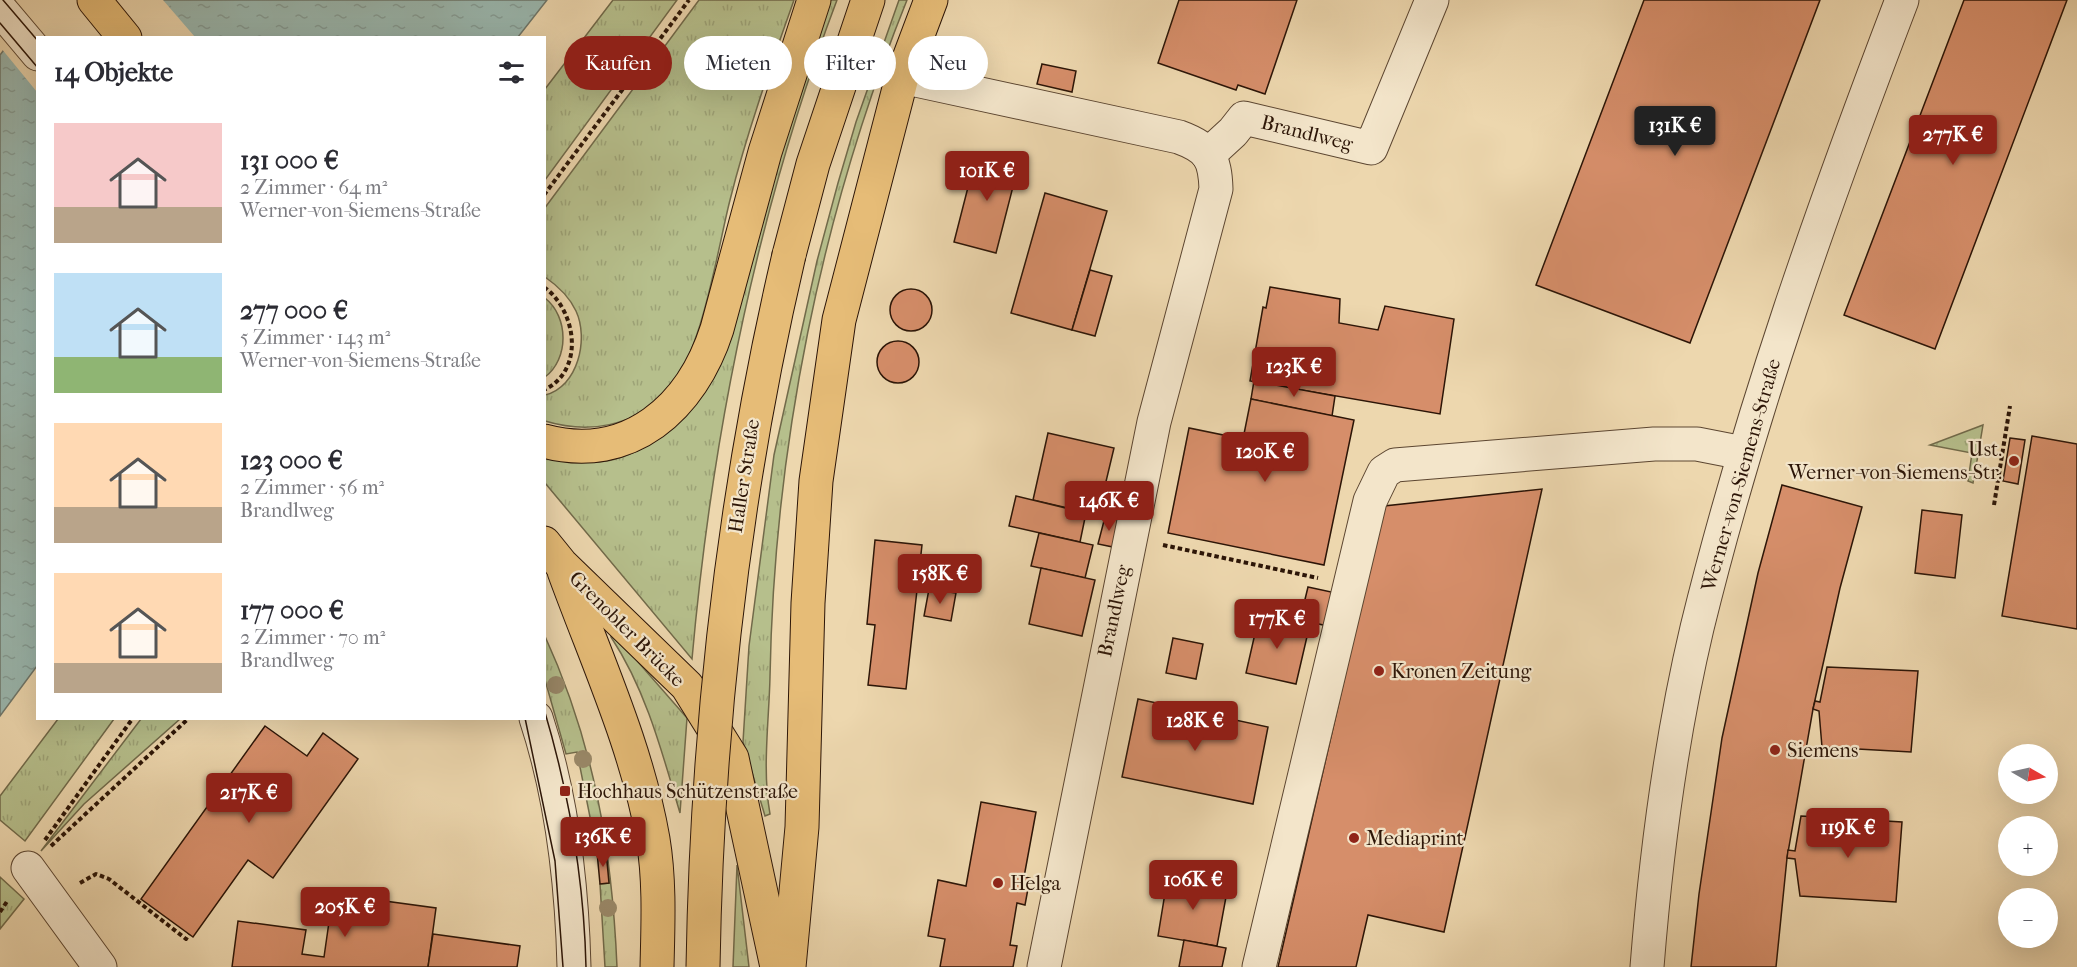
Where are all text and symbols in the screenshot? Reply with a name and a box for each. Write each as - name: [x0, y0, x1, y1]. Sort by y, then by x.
- chip: Kaufen: [564, 36, 672, 90]
- chip: Mieten: [684, 36, 792, 90]
- chip: Filter: [804, 36, 896, 90]
- chip: Neu: [908, 36, 988, 90]
- icon: filters: [495, 56, 528, 89]
- text: 14 Objekte: [54, 57, 173, 88]
- pin: 131K €: [1626, 106, 1724, 157]
- street label: Brandlweg: [1259, 111, 1355, 156]
- text: 131K €: [1648, 114, 1702, 137]
- pin: 277K €: [1904, 115, 2002, 166]
- text: 277K €: [1923, 123, 1983, 146]
- text: 131 000 €: [240, 145, 339, 176]
- icon: home: [102, 147, 174, 219]
- pin: 101K €: [938, 151, 1036, 202]
- text: 101K €: [959, 159, 1015, 182]
- text: 2 Zimmer · 64 m²: [240, 176, 387, 199]
- text: Werner-von-Siemens-Straße: [240, 199, 481, 222]
- text: 277 000 €: [240, 295, 348, 326]
- icon: home: [102, 297, 174, 369]
- text: 5 Zimmer · 143 m²: [240, 326, 390, 349]
- pin: 123K €: [1245, 347, 1343, 398]
- text: Werner-von-Siemens-Straße: [240, 349, 481, 372]
- text: 123K €: [1266, 355, 1322, 378]
- street label: Werner-von-Siemens-Straße: [1696, 356, 1785, 595]
- street label: Haller Straße: [724, 417, 764, 534]
- pin: 120K €: [1216, 432, 1314, 483]
- place label: Ust. Werner-von-Siemens-Str.: [1787, 438, 2002, 484]
- text: 120K €: [1235, 440, 1295, 463]
- text: 123 000 €: [240, 445, 343, 476]
- icon: home: [102, 447, 174, 519]
- marker: Ust. Werner-von-Siemens-Str.: [2007, 454, 2021, 468]
- text: 2 Zimmer · 56 m²: [240, 476, 384, 499]
- pin: 146K €: [1060, 481, 1158, 532]
- text: 146K €: [1079, 489, 1139, 512]
- text: Brandlweg: [240, 499, 334, 522]
- pin: 158K €: [891, 554, 989, 605]
- text: 158K €: [912, 562, 968, 585]
- street label: Brandlweg: [1093, 563, 1135, 659]
- street label: Grenobler Brücke: [564, 566, 690, 692]
- text: 177 000 €: [240, 595, 344, 626]
- icon: home: [102, 597, 174, 669]
- pin: 177K €: [1228, 599, 1326, 650]
- text: 177K €: [1248, 607, 1306, 630]
- text: 2 Zimmer · 70 m²: [240, 626, 385, 649]
- text: Brandlweg: [240, 649, 334, 672]
- place label: Kronen Zeitung: [1391, 660, 1532, 683]
- marker: Kronen Zeitung: [1372, 664, 1386, 678]
- pin: 128K €: [1146, 701, 1244, 752]
- text: 128K €: [1166, 709, 1224, 732]
- place label: Siemens: [1787, 739, 1858, 762]
- marker: Siemens: [1768, 743, 1782, 757]
- north arrow: [1998, 744, 2058, 804]
- map controls: [1998, 744, 2058, 948]
- pin: 217K €: [200, 773, 298, 824]
- place label: Hochhaus Schützenstraße: [577, 780, 798, 803]
- text: 217K €: [220, 781, 278, 804]
- marker: Hochhaus Schützenstraße: [558, 784, 572, 798]
- pin: 119K €: [1799, 808, 1897, 859]
- text: 119K €: [1820, 816, 1876, 839]
- button: +: [1998, 816, 2058, 876]
- pin: 136K €: [554, 817, 652, 868]
- text: 136K €: [575, 825, 631, 848]
- place label: Mediaprint: [1366, 827, 1464, 850]
- marker: Mediaprint: [1347, 831, 1361, 845]
- pin: 106K €: [1144, 860, 1242, 911]
- text: 106K €: [1163, 868, 1223, 891]
- place label: Helga: [1010, 872, 1062, 895]
- marker: Helga: [991, 876, 1005, 890]
- pin: 205K €: [296, 887, 394, 938]
- button: −: [1998, 888, 2058, 948]
- text: 205K €: [315, 895, 375, 918]

